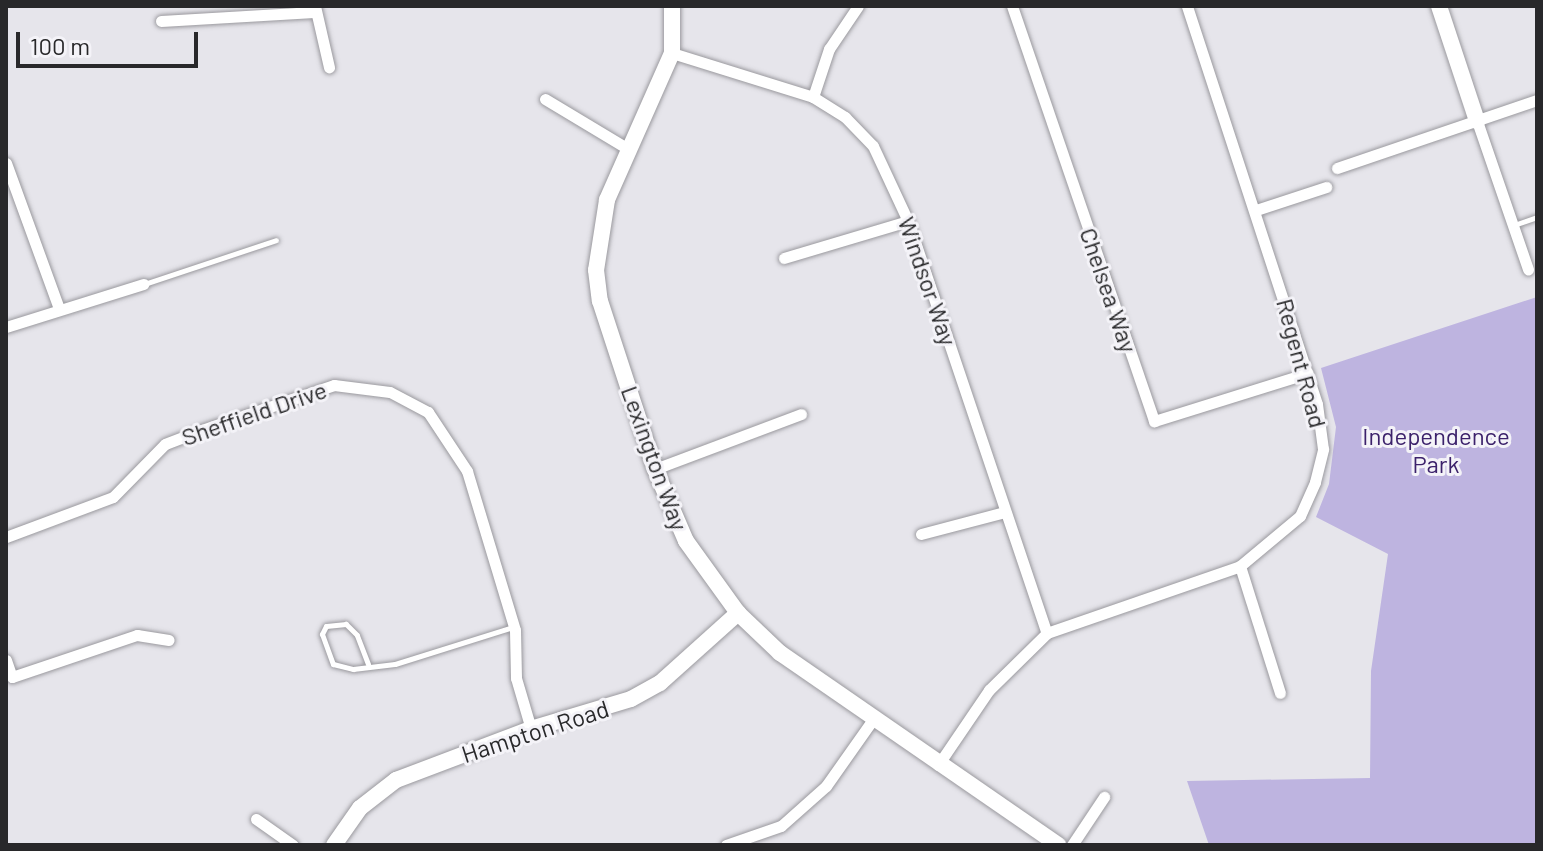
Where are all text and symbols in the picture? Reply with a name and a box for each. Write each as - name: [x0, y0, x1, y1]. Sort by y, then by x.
- scale bar: [20, 16, 202, 66]
- text: 100 m: [30, 31, 90, 60]
- street label: Windsor Way: [893, 213, 963, 349]
- street label: Chelsea Way: [1074, 224, 1144, 356]
- street label: Regent Road: [1271, 295, 1333, 431]
- street label: Sheffield Drive: [178, 375, 330, 451]
- street label: Lexington Way: [616, 382, 694, 534]
- park label: Independence Park: [1362, 422, 1510, 478]
- street label: Hampton Road: [458, 694, 612, 768]

